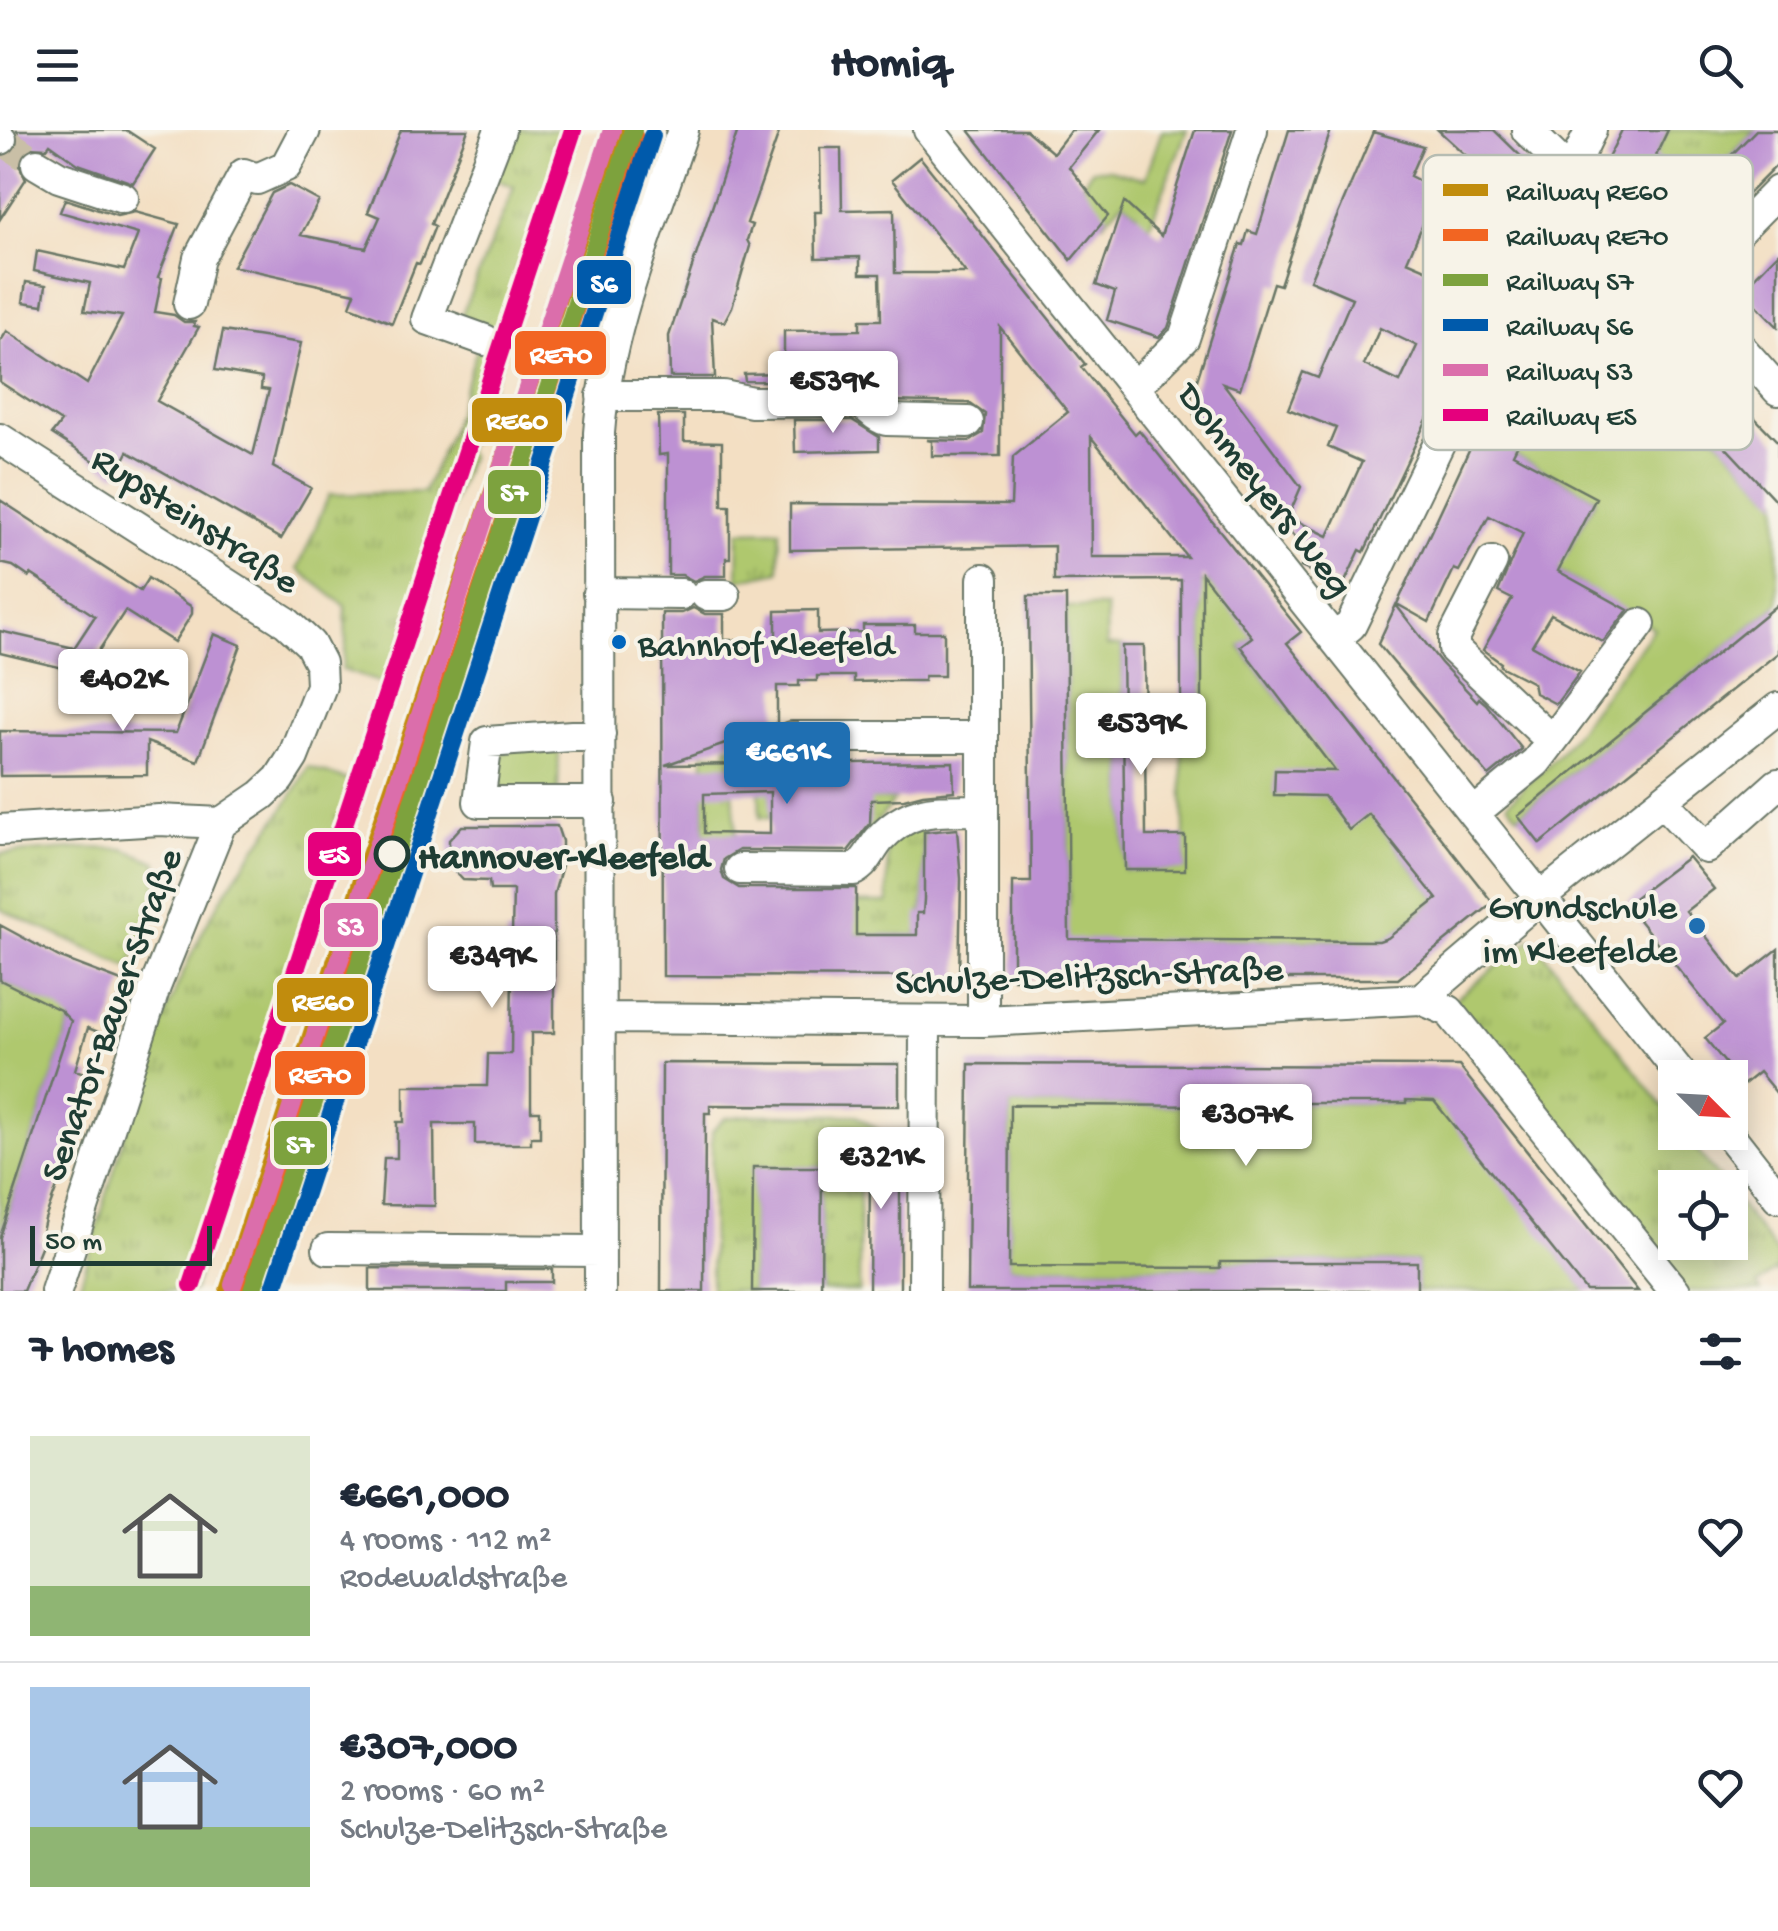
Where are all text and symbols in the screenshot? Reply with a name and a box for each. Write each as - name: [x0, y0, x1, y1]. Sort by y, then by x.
- icon: menu: [30, 38, 85, 93]
- icon: search: [1693, 38, 1748, 93]
- text: Homiq: [830, 39, 948, 92]
- legend: [1423, 155, 1753, 450]
- text: Railway RE60: [1506, 178, 1668, 211]
- text: Railway RE70: [1506, 223, 1669, 256]
- line badge: S6: [575, 258, 633, 306]
- text: Railway S7: [1506, 268, 1635, 301]
- text: S6: [590, 270, 618, 303]
- text: Railway S6: [1506, 313, 1634, 346]
- line badge: RE70: [513, 329, 608, 377]
- text: RE70: [529, 341, 592, 374]
- pin: €539K: [763, 351, 903, 436]
- text: Railway S3: [1506, 358, 1634, 391]
- text: €539K: [790, 364, 876, 402]
- street label: Dohmeyers Weg: [1163, 373, 1360, 608]
- line badge: RE60: [470, 396, 564, 444]
- text: Railway ES: [1506, 403, 1637, 436]
- text: RE60: [485, 407, 548, 440]
- street label: Rupsteinstraße: [82, 440, 306, 607]
- line badge: S7: [486, 468, 543, 516]
- text: S7: [500, 479, 529, 512]
- place label: Bahnhof Kleefeld: [637, 627, 897, 670]
- marker: Bahnhof Kleefeld: [609, 632, 629, 652]
- pin: €402K: [53, 649, 193, 734]
- text: €402K: [80, 662, 166, 700]
- pin: €539K: [1071, 693, 1211, 778]
- text: €539K: [1098, 706, 1184, 744]
- pin: €661K: [717, 722, 857, 807]
- text: €661K: [746, 735, 828, 773]
- line badge: ES: [306, 830, 363, 878]
- marker: Hannover-Kleefeld: [375, 837, 409, 871]
- place label: Hannover-Kleefeld: [418, 838, 713, 882]
- text: ES: [319, 841, 350, 874]
- street label: Senator-Bauer-Straße: [34, 843, 195, 1188]
- place label: Grundschule im Kleefelde: [1483, 888, 1677, 976]
- line badge: S3: [322, 901, 380, 949]
- text: S3: [337, 913, 365, 946]
- marker: Grundschule im Kleefelde: [1686, 915, 1708, 937]
- pin: €349K: [422, 926, 562, 1011]
- text: €349K: [450, 939, 534, 977]
- street label: Schulze-Delitzsch-Straße: [894, 950, 1284, 1008]
- line badge: RE60: [275, 976, 370, 1024]
- text: RE60: [291, 988, 354, 1021]
- line badge: RE70: [273, 1049, 367, 1097]
- north arrow: [1658, 1060, 1748, 1150]
- map controls: [1658, 1060, 1748, 1260]
- text: RE70: [288, 1061, 351, 1094]
- pin: €307K: [1176, 1084, 1316, 1169]
- text: €307K: [1202, 1097, 1290, 1135]
- line badge: S7: [272, 1119, 329, 1167]
- pin: €321K: [811, 1127, 951, 1212]
- text: S7: [286, 1131, 315, 1164]
- text: €321K: [840, 1140, 922, 1178]
- button: locate: [1658, 1170, 1748, 1260]
- scale bar: [30, 1221, 212, 1266]
- text: 50 m: [45, 1227, 102, 1260]
- icon: filters: [1693, 1324, 1748, 1379]
- text: 7 homes: [30, 1327, 173, 1376]
- text: €661,000: [340, 1474, 509, 1523]
- icon: home: [110, 1476, 230, 1596]
- icon: heart: [1693, 1509, 1748, 1564]
- text: 4 rooms · 112 m²: [340, 1523, 551, 1561]
- text: Rodewaldstraße: [340, 1561, 567, 1599]
- text: €307,000: [340, 1725, 517, 1774]
- icon: home: [110, 1727, 230, 1847]
- icon: heart: [1693, 1760, 1748, 1815]
- text: 2 rooms · 60 m²: [340, 1774, 545, 1812]
- text: Schulze-Delitzsch-Straße: [340, 1812, 667, 1850]

